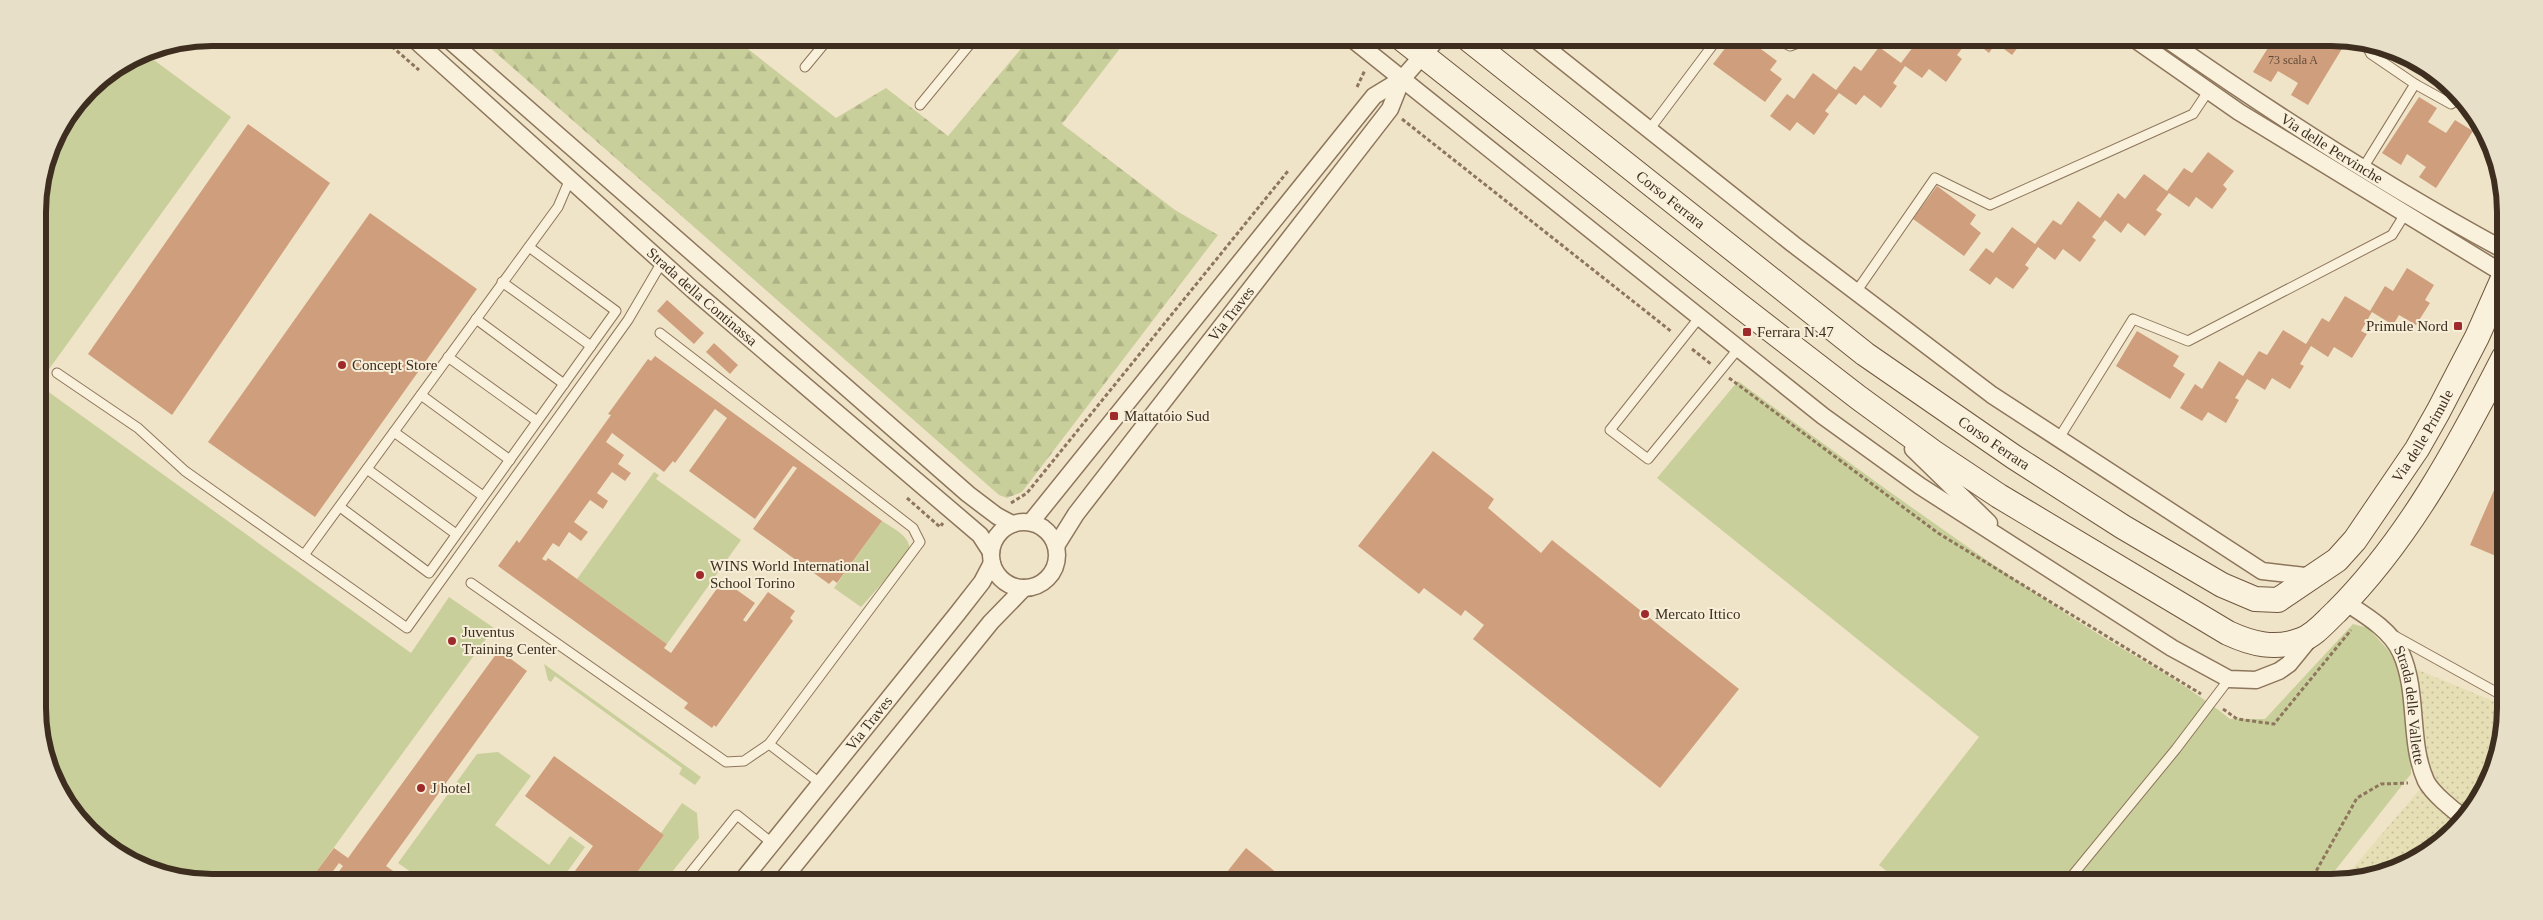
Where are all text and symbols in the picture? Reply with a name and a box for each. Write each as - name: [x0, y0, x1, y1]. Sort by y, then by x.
- house number: 73 scala A: [2268, 53, 2318, 67]
- street label: Via delle Pervinche: [2278, 110, 2386, 187]
- street label: Corso Ferrara: [1633, 168, 1708, 232]
- street label: Strada della Continassa: [644, 244, 761, 349]
- street label: Via Traves: [1205, 283, 1257, 344]
- place label: Primule Nord: [2366, 318, 2448, 334]
- marker: Primule Nord: [2452, 320, 2464, 332]
- place label: Ferrara N.47: [1757, 324, 1834, 340]
- marker: Ferrara N.47: [1741, 326, 1753, 338]
- place label: Concept Store: [352, 357, 438, 373]
- marker: Concept Store: [336, 359, 348, 371]
- street label: Via delle Primule: [2389, 387, 2456, 485]
- place label: Mattatoio Sud: [1124, 408, 1210, 424]
- marker: Mattatoio Sud: [1108, 410, 1120, 422]
- street label: Corso Ferrara: [1955, 413, 2033, 473]
- place label: WINS World International School Torino: [710, 558, 869, 591]
- marker: WINS World International School Torino: [694, 569, 706, 581]
- place label: Mercato Ittico: [1655, 606, 1740, 622]
- marker: Mercato Ittico: [1639, 608, 1651, 620]
- place label: Juventus Training Center: [462, 624, 557, 657]
- marker: Juventus Training Center: [446, 635, 458, 647]
- street label: Strada delle Vallette: [2391, 643, 2428, 767]
- street label: Via Traves: [843, 693, 896, 753]
- place label: J hotel: [431, 780, 471, 796]
- marker: J hotel: [415, 782, 427, 794]

